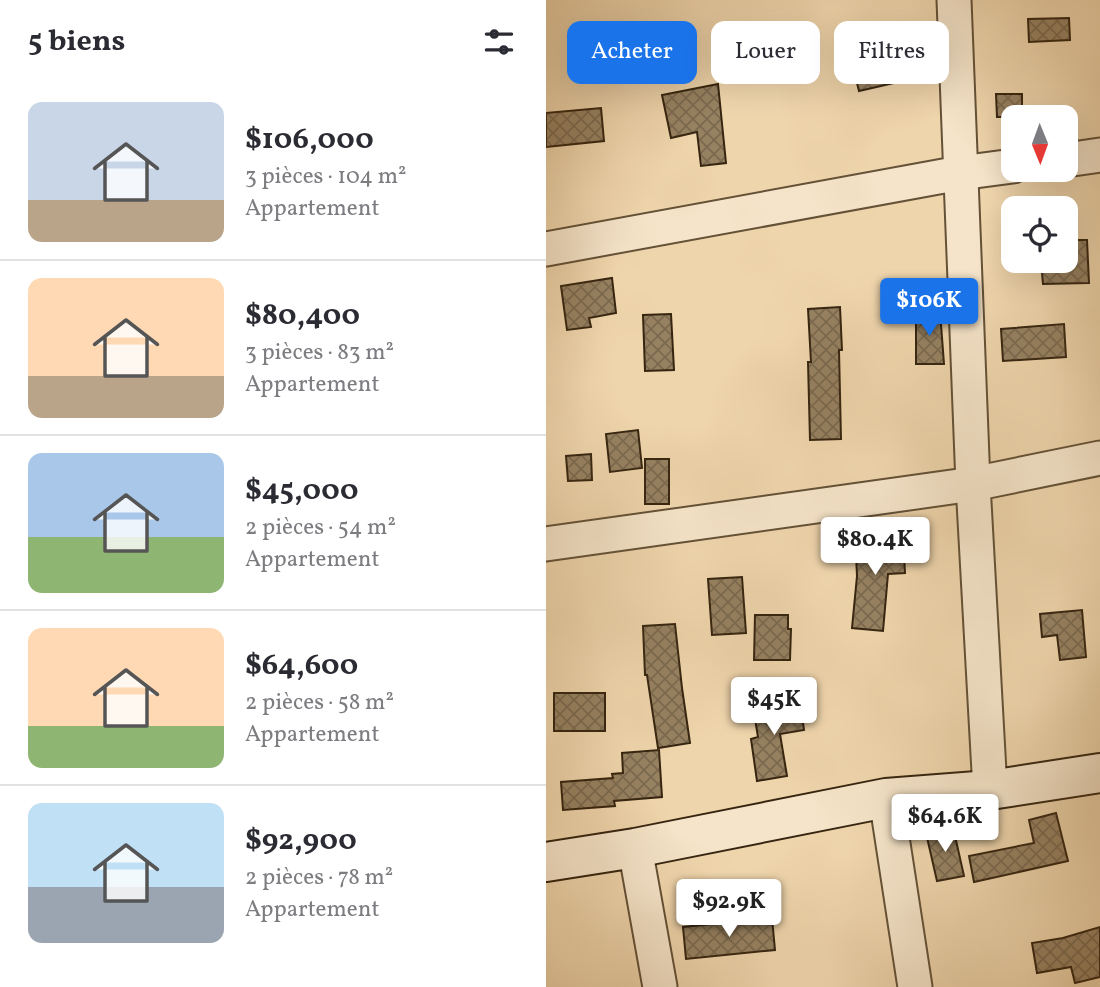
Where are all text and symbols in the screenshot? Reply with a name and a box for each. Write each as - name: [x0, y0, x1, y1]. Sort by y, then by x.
- text: 5 biens: [28, 21, 125, 63]
- chip: Acheter: [567, 21, 697, 84]
- chip: Louer: [711, 21, 820, 84]
- chip: Filtres: [834, 21, 949, 84]
- icon: filters: [480, 23, 518, 61]
- north arrow: [1001, 105, 1078, 182]
- map controls: [1001, 105, 1078, 273]
- text: $106,000: [245, 119, 374, 161]
- icon: home: [84, 130, 168, 214]
- text: 3 pièces · 104 m²: [245, 161, 407, 193]
- text: Appartement: [245, 193, 380, 225]
- button: locate: [1001, 196, 1078, 273]
- pin: $106K: [880, 278, 978, 338]
- text: $106K: [896, 285, 962, 317]
- text: $80,400: [245, 295, 360, 337]
- icon: home: [84, 306, 168, 390]
- text: 3 pièces · 83 m²: [245, 337, 394, 369]
- text: Appartement: [245, 369, 380, 401]
- text: $45,000: [245, 470, 359, 512]
- icon: home: [84, 481, 168, 565]
- text: 2 pièces · 54 m²: [245, 512, 396, 544]
- pin: $80.4K: [818, 518, 932, 577]
- text: $80.4K: [837, 524, 913, 556]
- text: Appartement: [245, 544, 380, 576]
- text: $64,600: [245, 645, 358, 687]
- icon: home: [84, 656, 168, 740]
- pin: $45K: [733, 678, 815, 737]
- text: $45K: [747, 684, 801, 716]
- text: 2 pièces · 58 m²: [245, 687, 394, 719]
- text: Appartement: [245, 719, 380, 751]
- pin: $64.6K: [888, 794, 1002, 854]
- text: $64.6K: [908, 801, 982, 833]
- text: $92,900: [245, 820, 357, 862]
- icon: home: [84, 831, 168, 915]
- text: 2 pièces · 78 m²: [245, 862, 393, 894]
- pin: $92.9K: [672, 880, 786, 939]
- text: $92.9K: [692, 886, 766, 918]
- text: Appartement: [245, 894, 380, 926]

